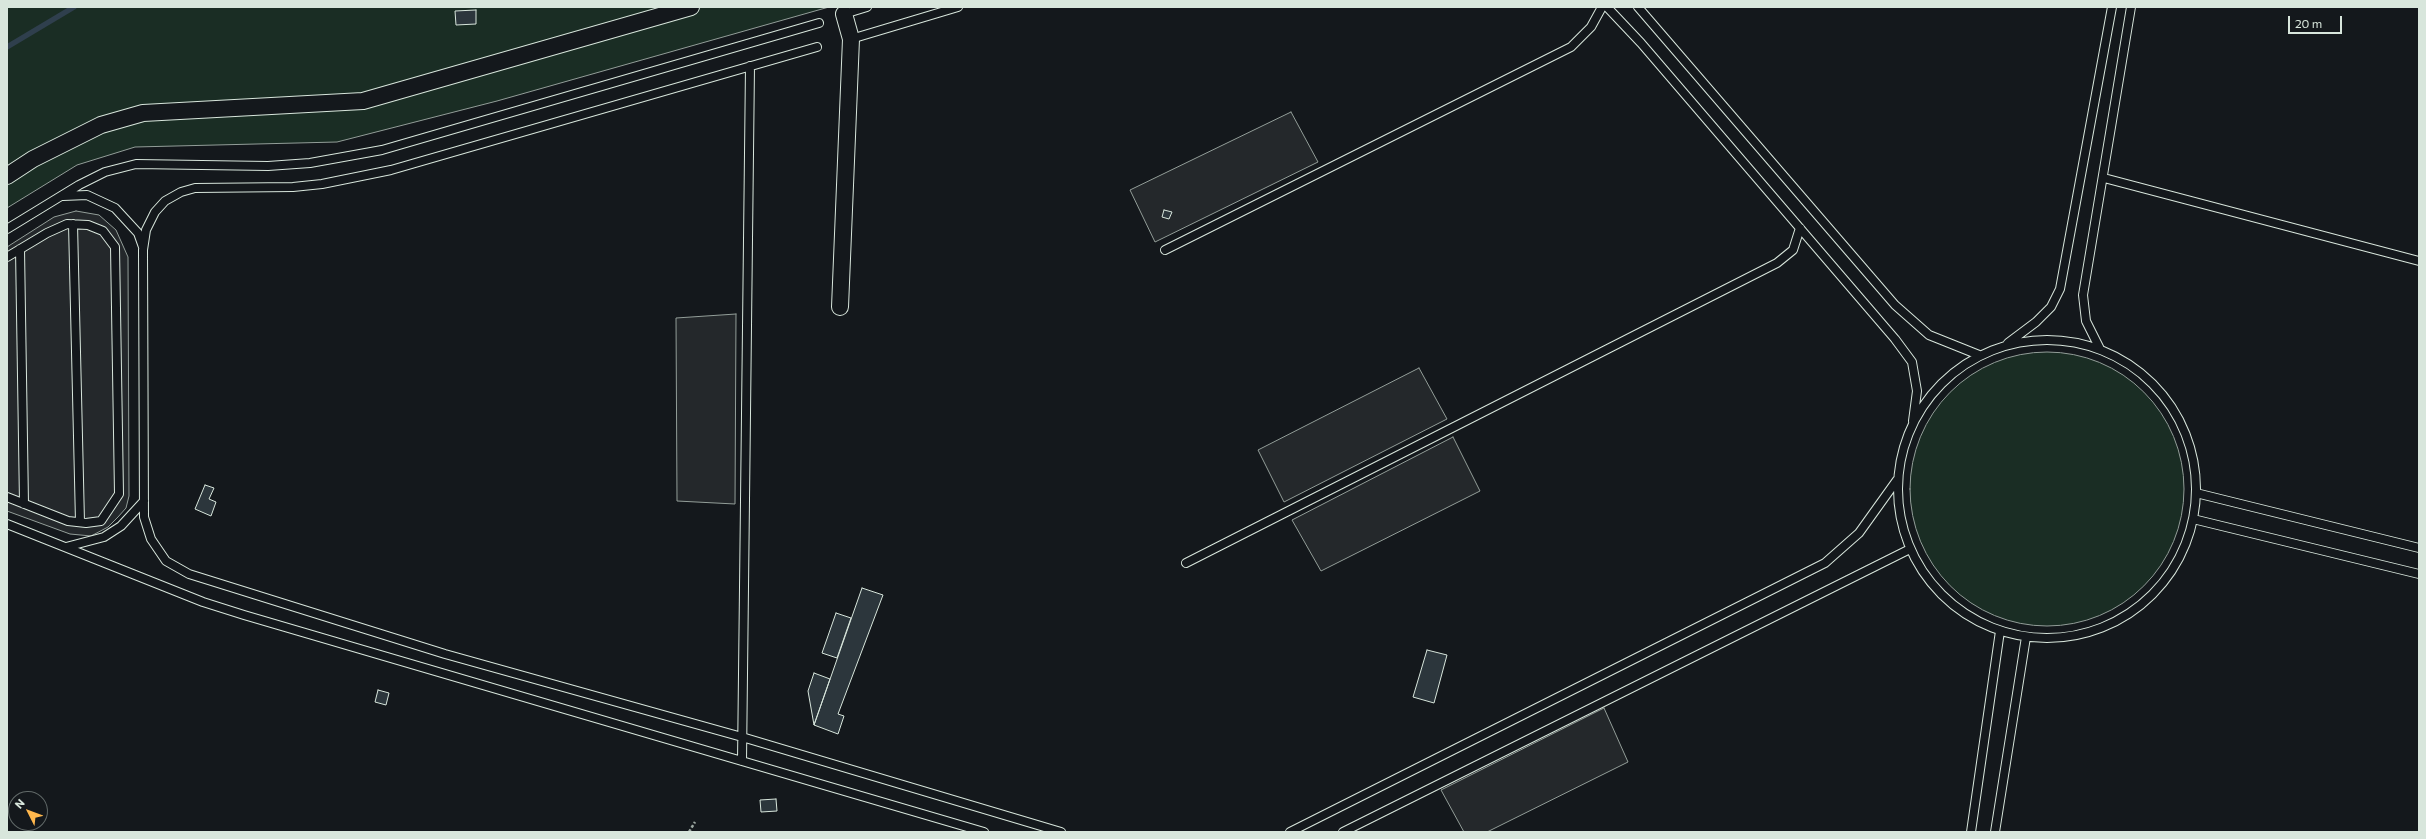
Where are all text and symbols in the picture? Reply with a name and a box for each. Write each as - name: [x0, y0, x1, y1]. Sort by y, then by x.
- scale bar: [2290, 8, 2344, 34]
- text: 20 m: [2295, 16, 2322, 30]
- north arrow: [8, 791, 48, 831]
- text: N: [12, 796, 27, 811]

